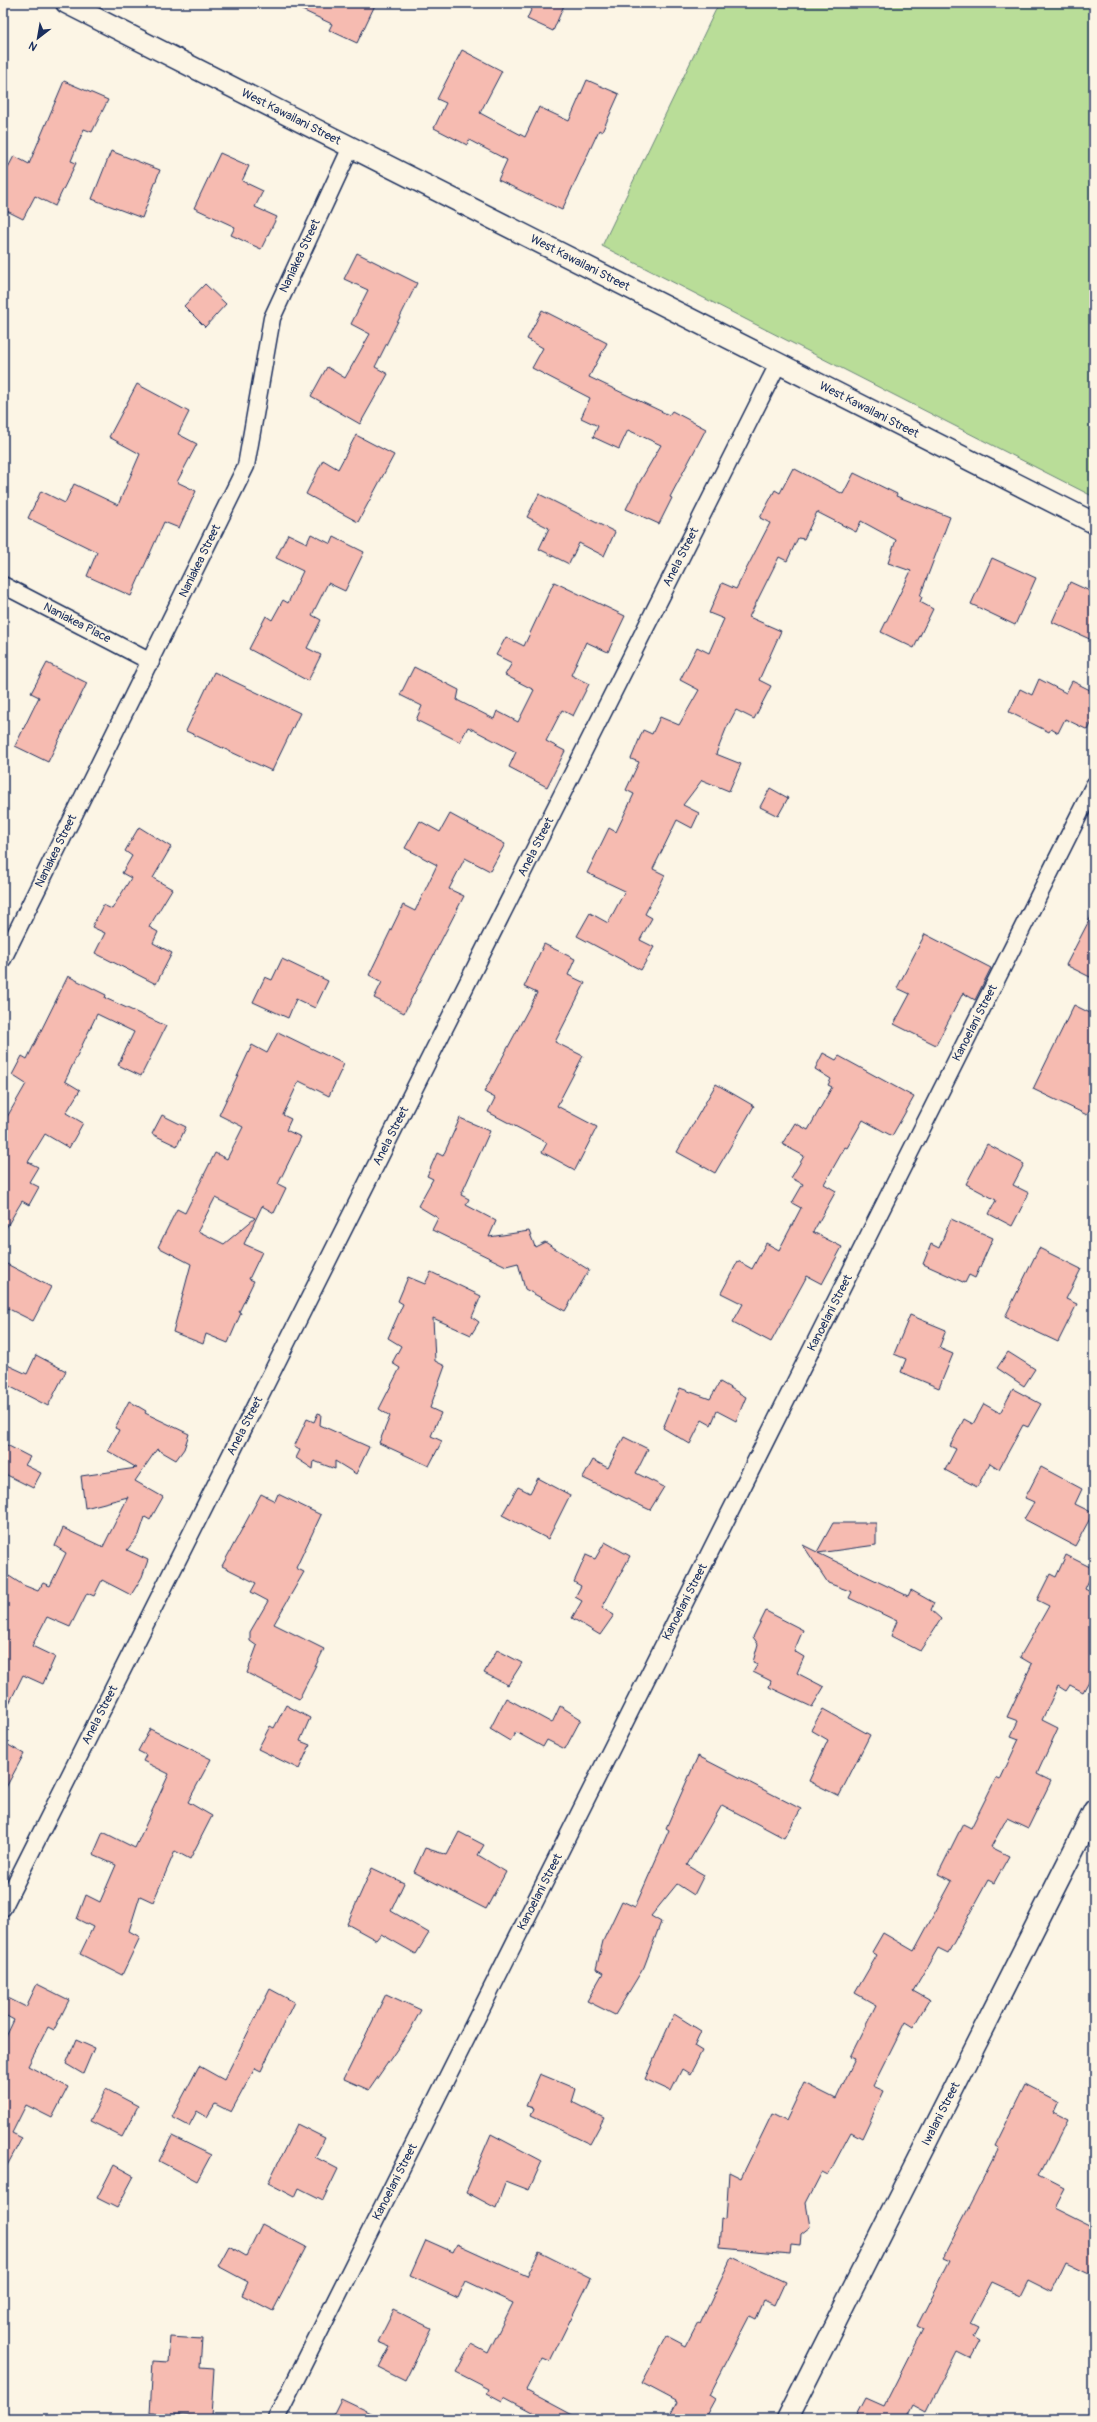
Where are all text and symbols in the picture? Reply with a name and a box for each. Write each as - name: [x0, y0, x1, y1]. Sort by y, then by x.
- north arrow: [18, 18, 58, 58]
- text: N: [26, 38, 40, 54]
- street label: West Kawailani Street: [239, 85, 343, 149]
- street label: Naniakea Street: [276, 217, 324, 295]
- street label: West Kawailani Street: [528, 231, 632, 295]
- street label: West Kawailani Street: [817, 378, 921, 442]
- street label: Naniakea Street: [176, 522, 224, 600]
- street label: Anela Street: [660, 525, 702, 589]
- street label: Naniakea Place: [41, 600, 113, 647]
- street label: Naniakea Street: [32, 812, 80, 890]
- street label: Anela Street: [515, 815, 557, 879]
- street label: Kanoelani Street: [949, 982, 1001, 1064]
- street label: Anela Street: [370, 1104, 412, 1168]
- street label: Kanoelani Street: [804, 1272, 856, 1354]
- street label: Anela Street: [224, 1394, 266, 1458]
- street label: Kanoelani Street: [659, 1561, 711, 1643]
- street label: Anela Street: [79, 1683, 121, 1747]
- street label: Kanoelani Street: [514, 1851, 566, 1933]
- street label: Iwalani Street: [919, 2080, 963, 2148]
- street label: Kanoelani Street: [369, 2141, 421, 2223]

